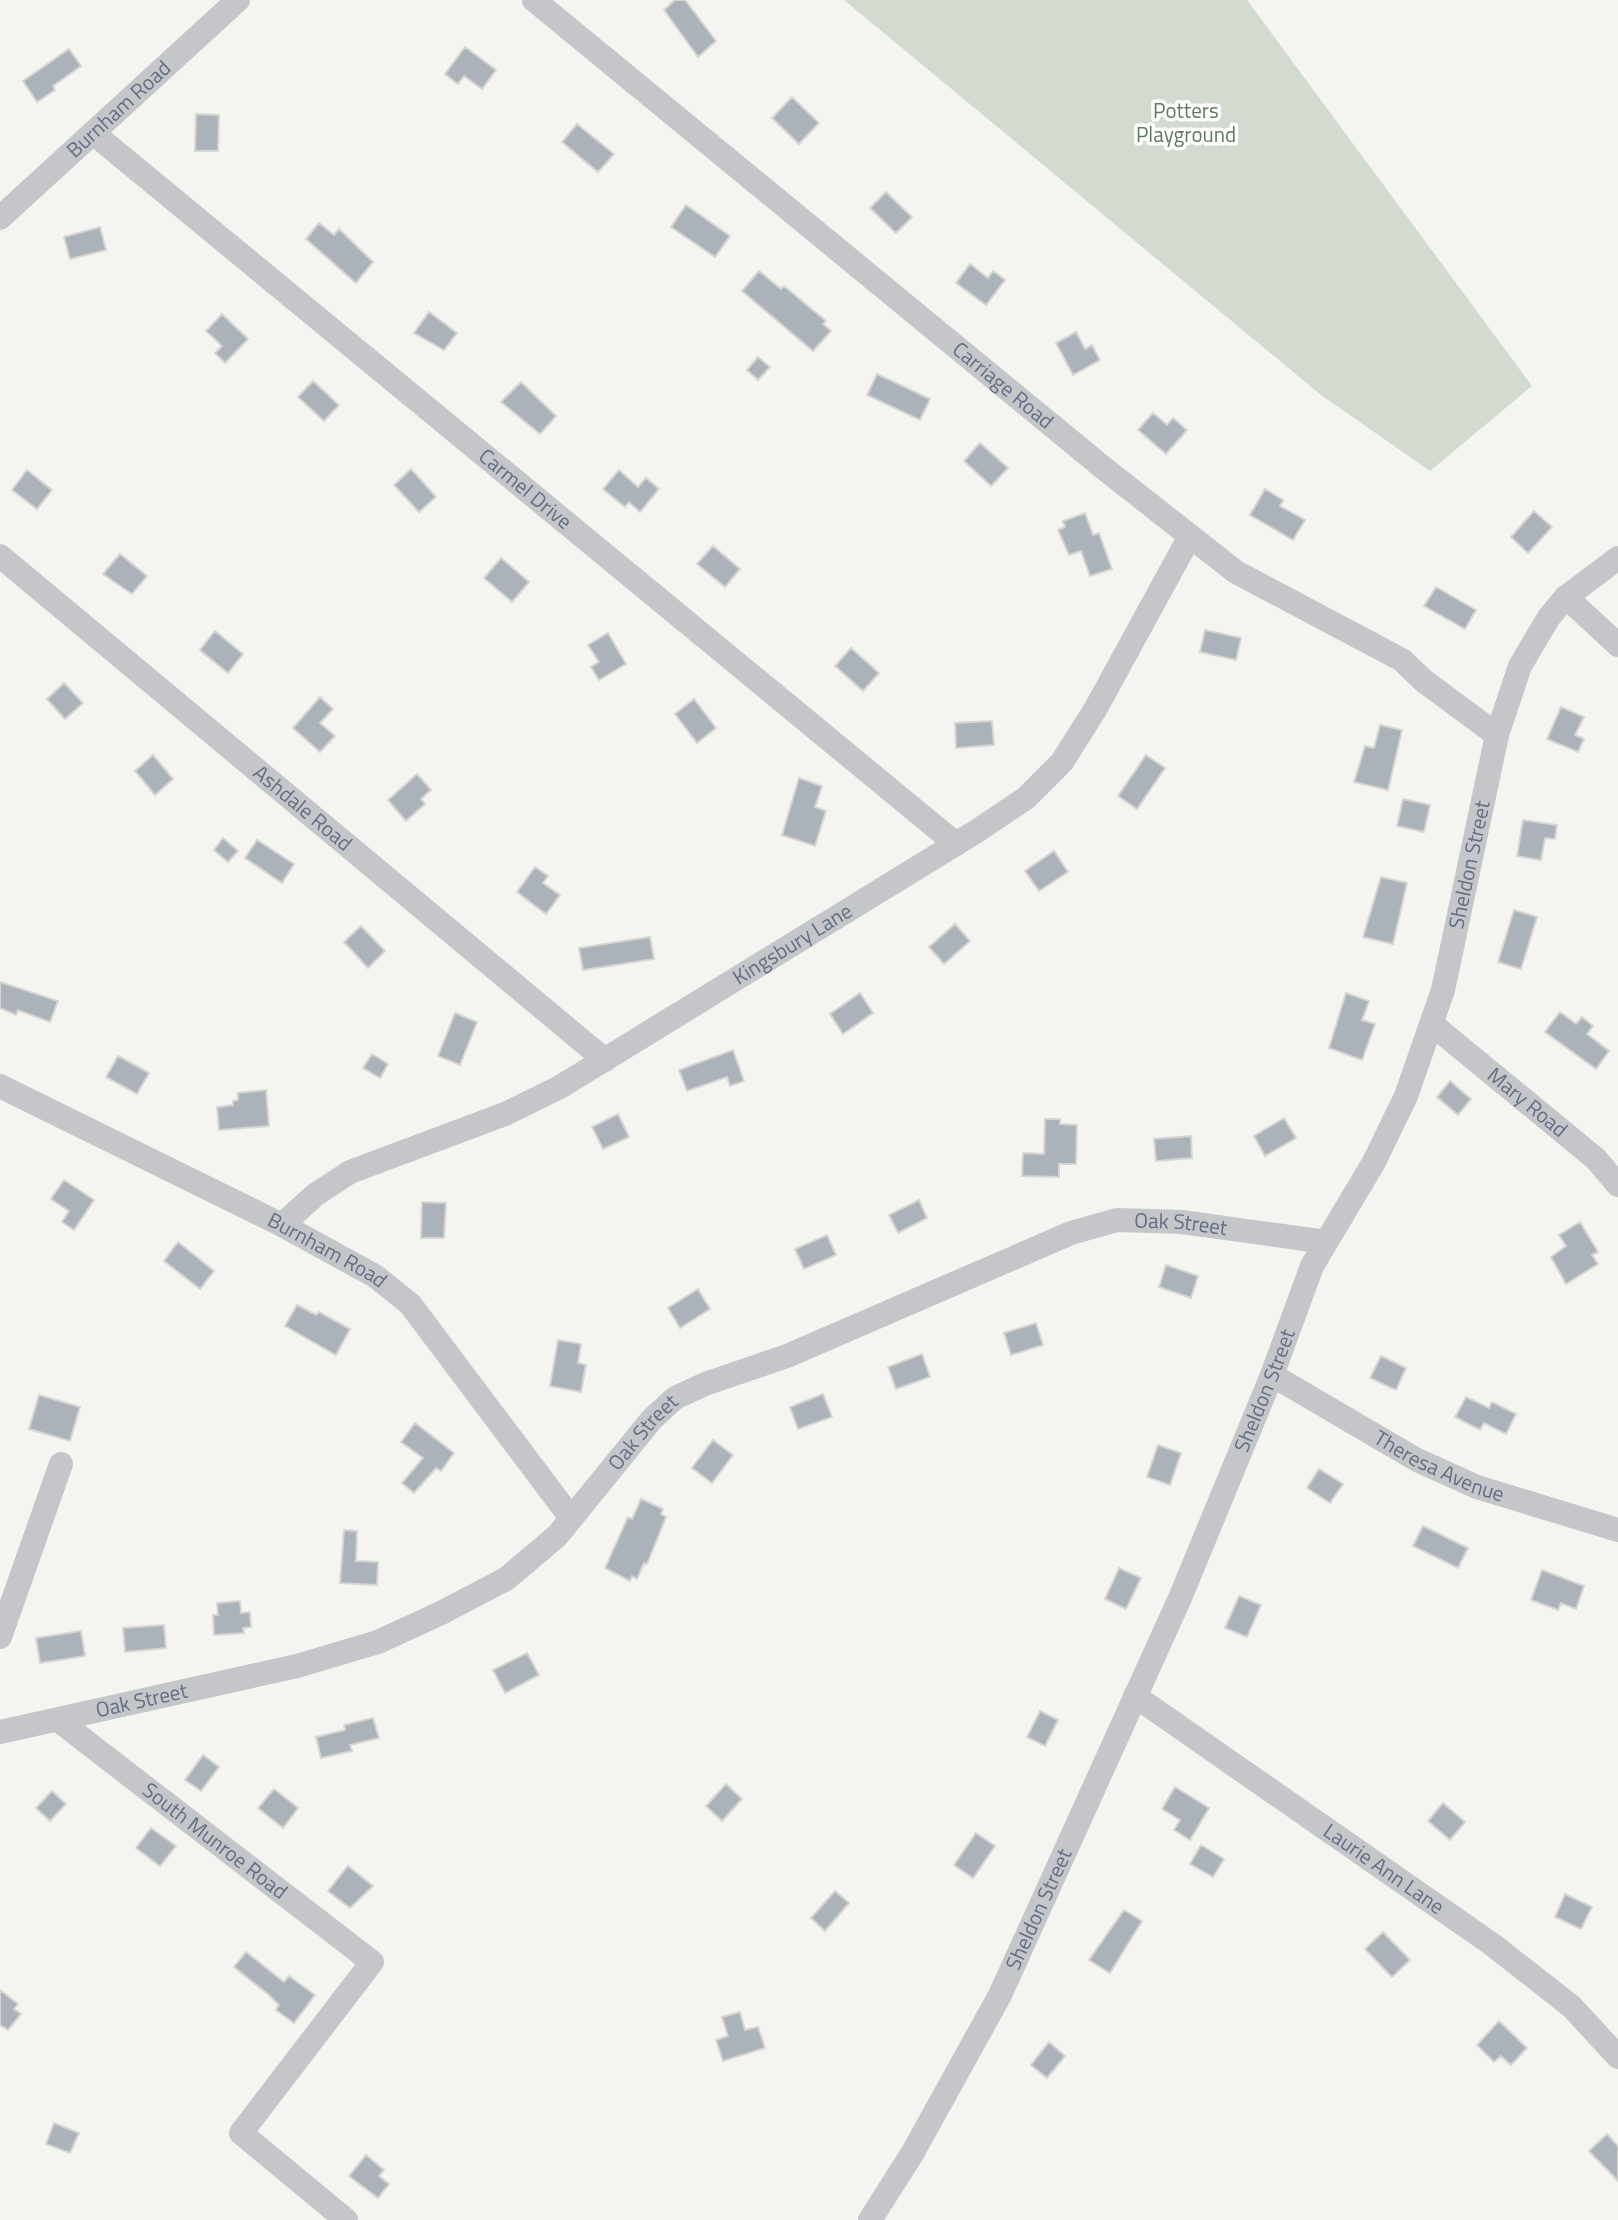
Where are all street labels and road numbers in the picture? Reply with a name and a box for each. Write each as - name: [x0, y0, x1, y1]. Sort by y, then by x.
- street label: Burnham Road: [59, 52, 178, 165]
- street label: Carriage Road: [946, 333, 1061, 436]
- street label: Carmel Drive: [472, 440, 580, 537]
- street label: Ashdale Road: [247, 756, 360, 858]
- street label: Sheldon Street: [1439, 797, 1498, 932]
- street label: Kingsbury Lane: [726, 894, 858, 992]
- street label: Mary Road: [1481, 1059, 1575, 1144]
- street label: Burnham Road: [262, 1203, 395, 1295]
- street label: Oak Street: [1134, 1204, 1230, 1243]
- street label: Sheldon Street: [1225, 1323, 1303, 1457]
- street label: Oak Street: [599, 1385, 685, 1477]
- street label: Theresa Avenue: [1368, 1421, 1509, 1509]
- street label: Oak Street: [92, 1674, 191, 1725]
- street label: South Munroe Road: [136, 1774, 295, 1906]
- street label: Laurie Ann Lane: [1317, 1815, 1451, 1922]
- street label: Sheldon Street: [996, 1842, 1080, 1975]

